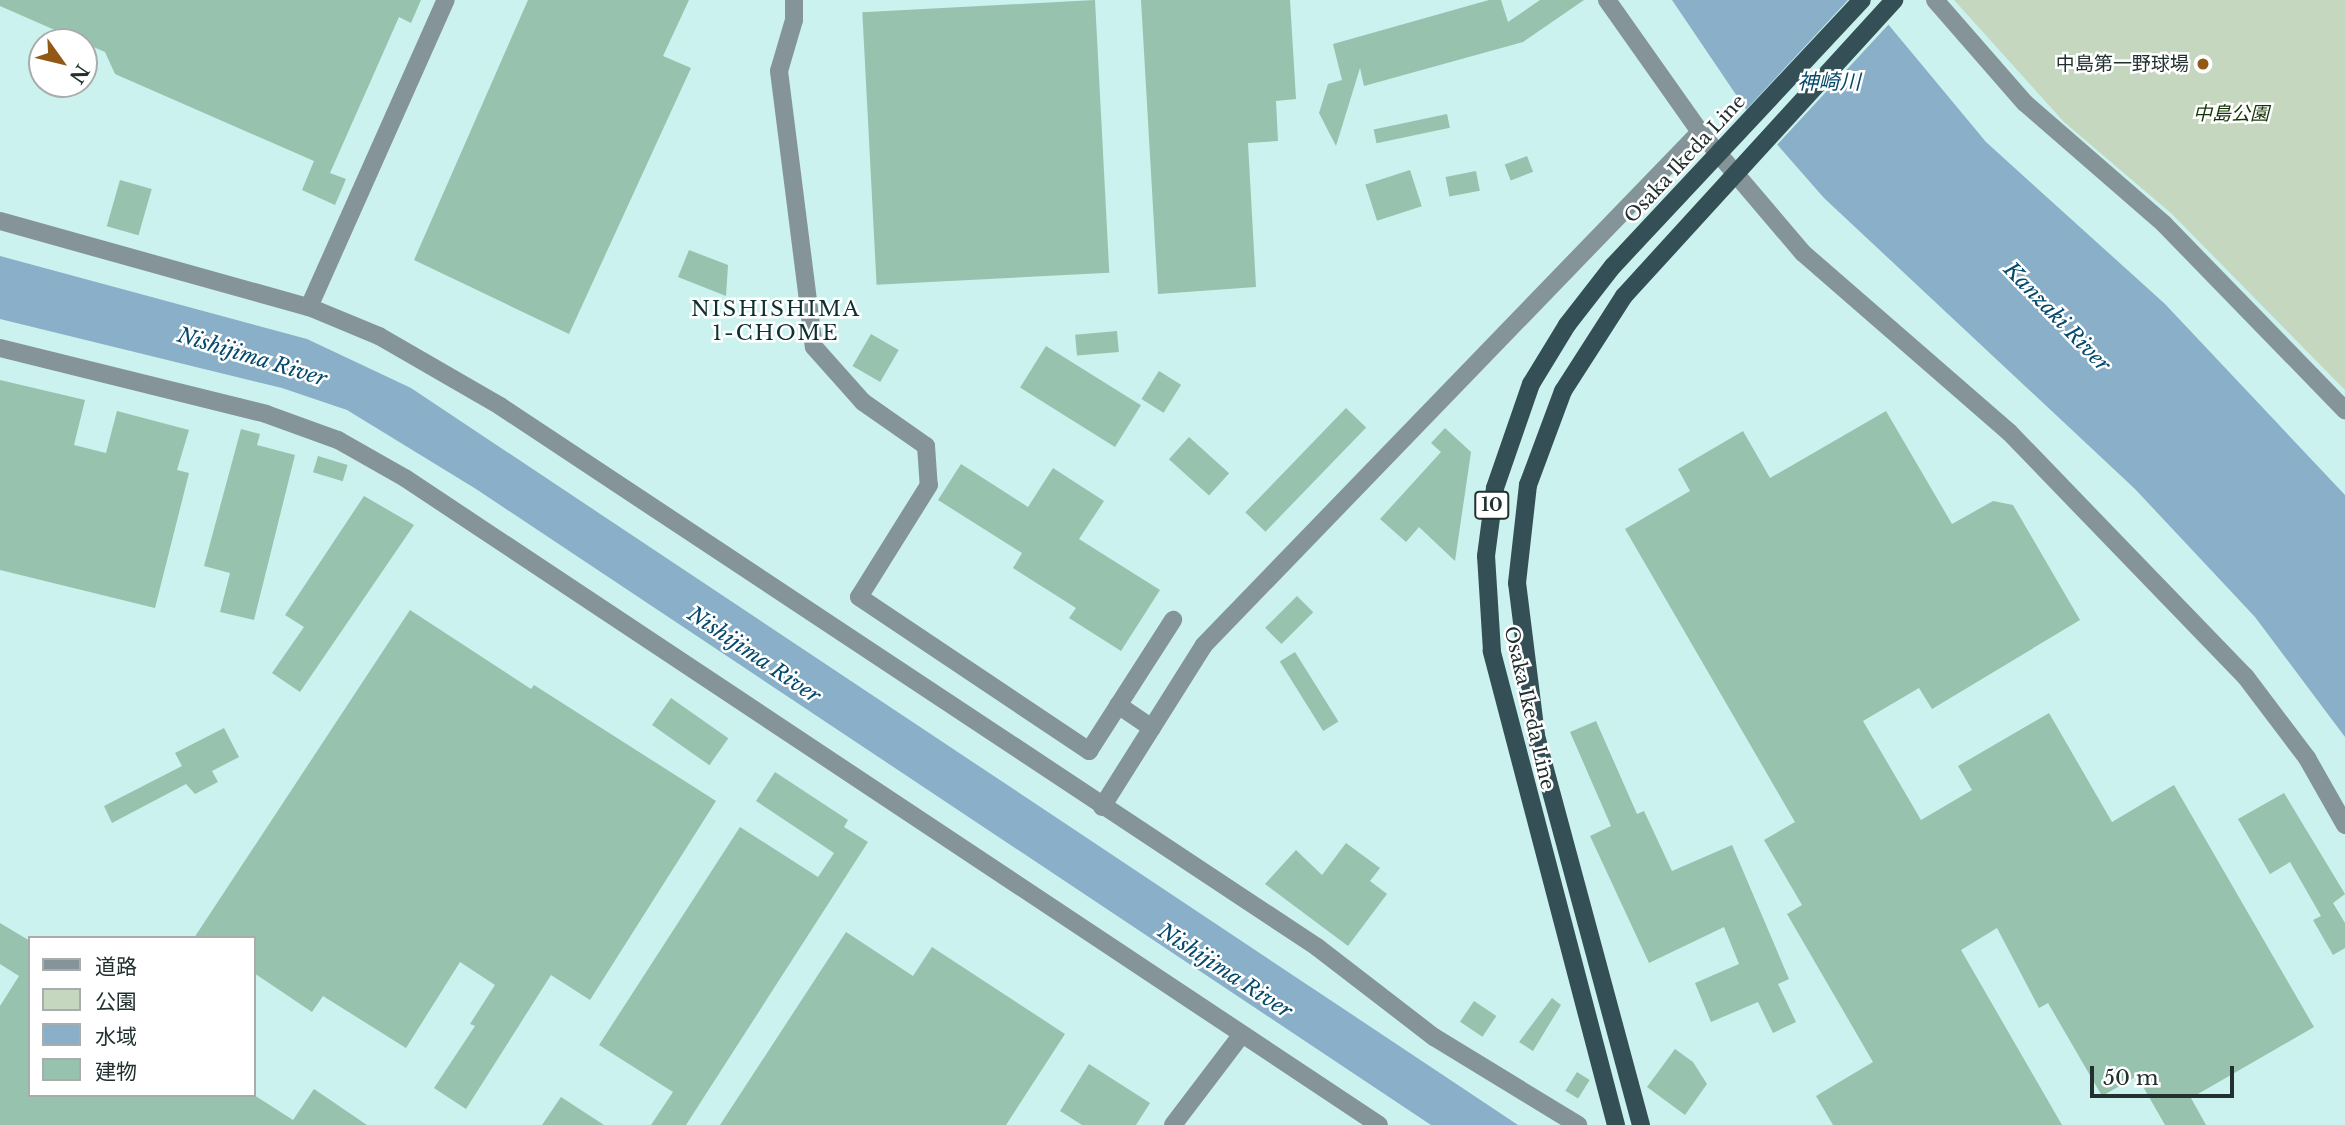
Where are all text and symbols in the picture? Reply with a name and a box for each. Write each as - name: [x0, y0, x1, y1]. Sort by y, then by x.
- north arrow: [28, 28, 98, 98]
- place label: 中島第一野球場: [2056, 53, 2189, 75]
- marker: 中島第一野球場: [2195, 56, 2211, 72]
- text: N: [65, 60, 94, 88]
- water label: 神崎川: [1798, 69, 1860, 95]
- street label: Osaka Ikeda Line: [1620, 90, 1750, 228]
- park label: 中島公園: [2193, 103, 2269, 125]
- water label: Kanzaki River: [1998, 257, 2116, 377]
- district label: NISHISHIMA 1-CHOME: [692, 296, 860, 346]
- water label: Nishijima River: [174, 322, 330, 392]
- road number: 10: [1473, 490, 1511, 520]
- water label: Nishijima River: [683, 601, 825, 709]
- street label: Osaka Ikeda Line: [1499, 624, 1559, 792]
- water label: Nishijima River: [1153, 918, 1297, 1024]
- legend: [28, 936, 256, 1097]
- text: 道路: [95, 954, 137, 980]
- text: 公園: [95, 989, 137, 1015]
- text: 水域: [95, 1024, 137, 1050]
- scale bar: [2093, 1052, 2236, 1096]
- text: 建物: [95, 1059, 137, 1085]
- text: 50 m: [2103, 1065, 2158, 1091]

